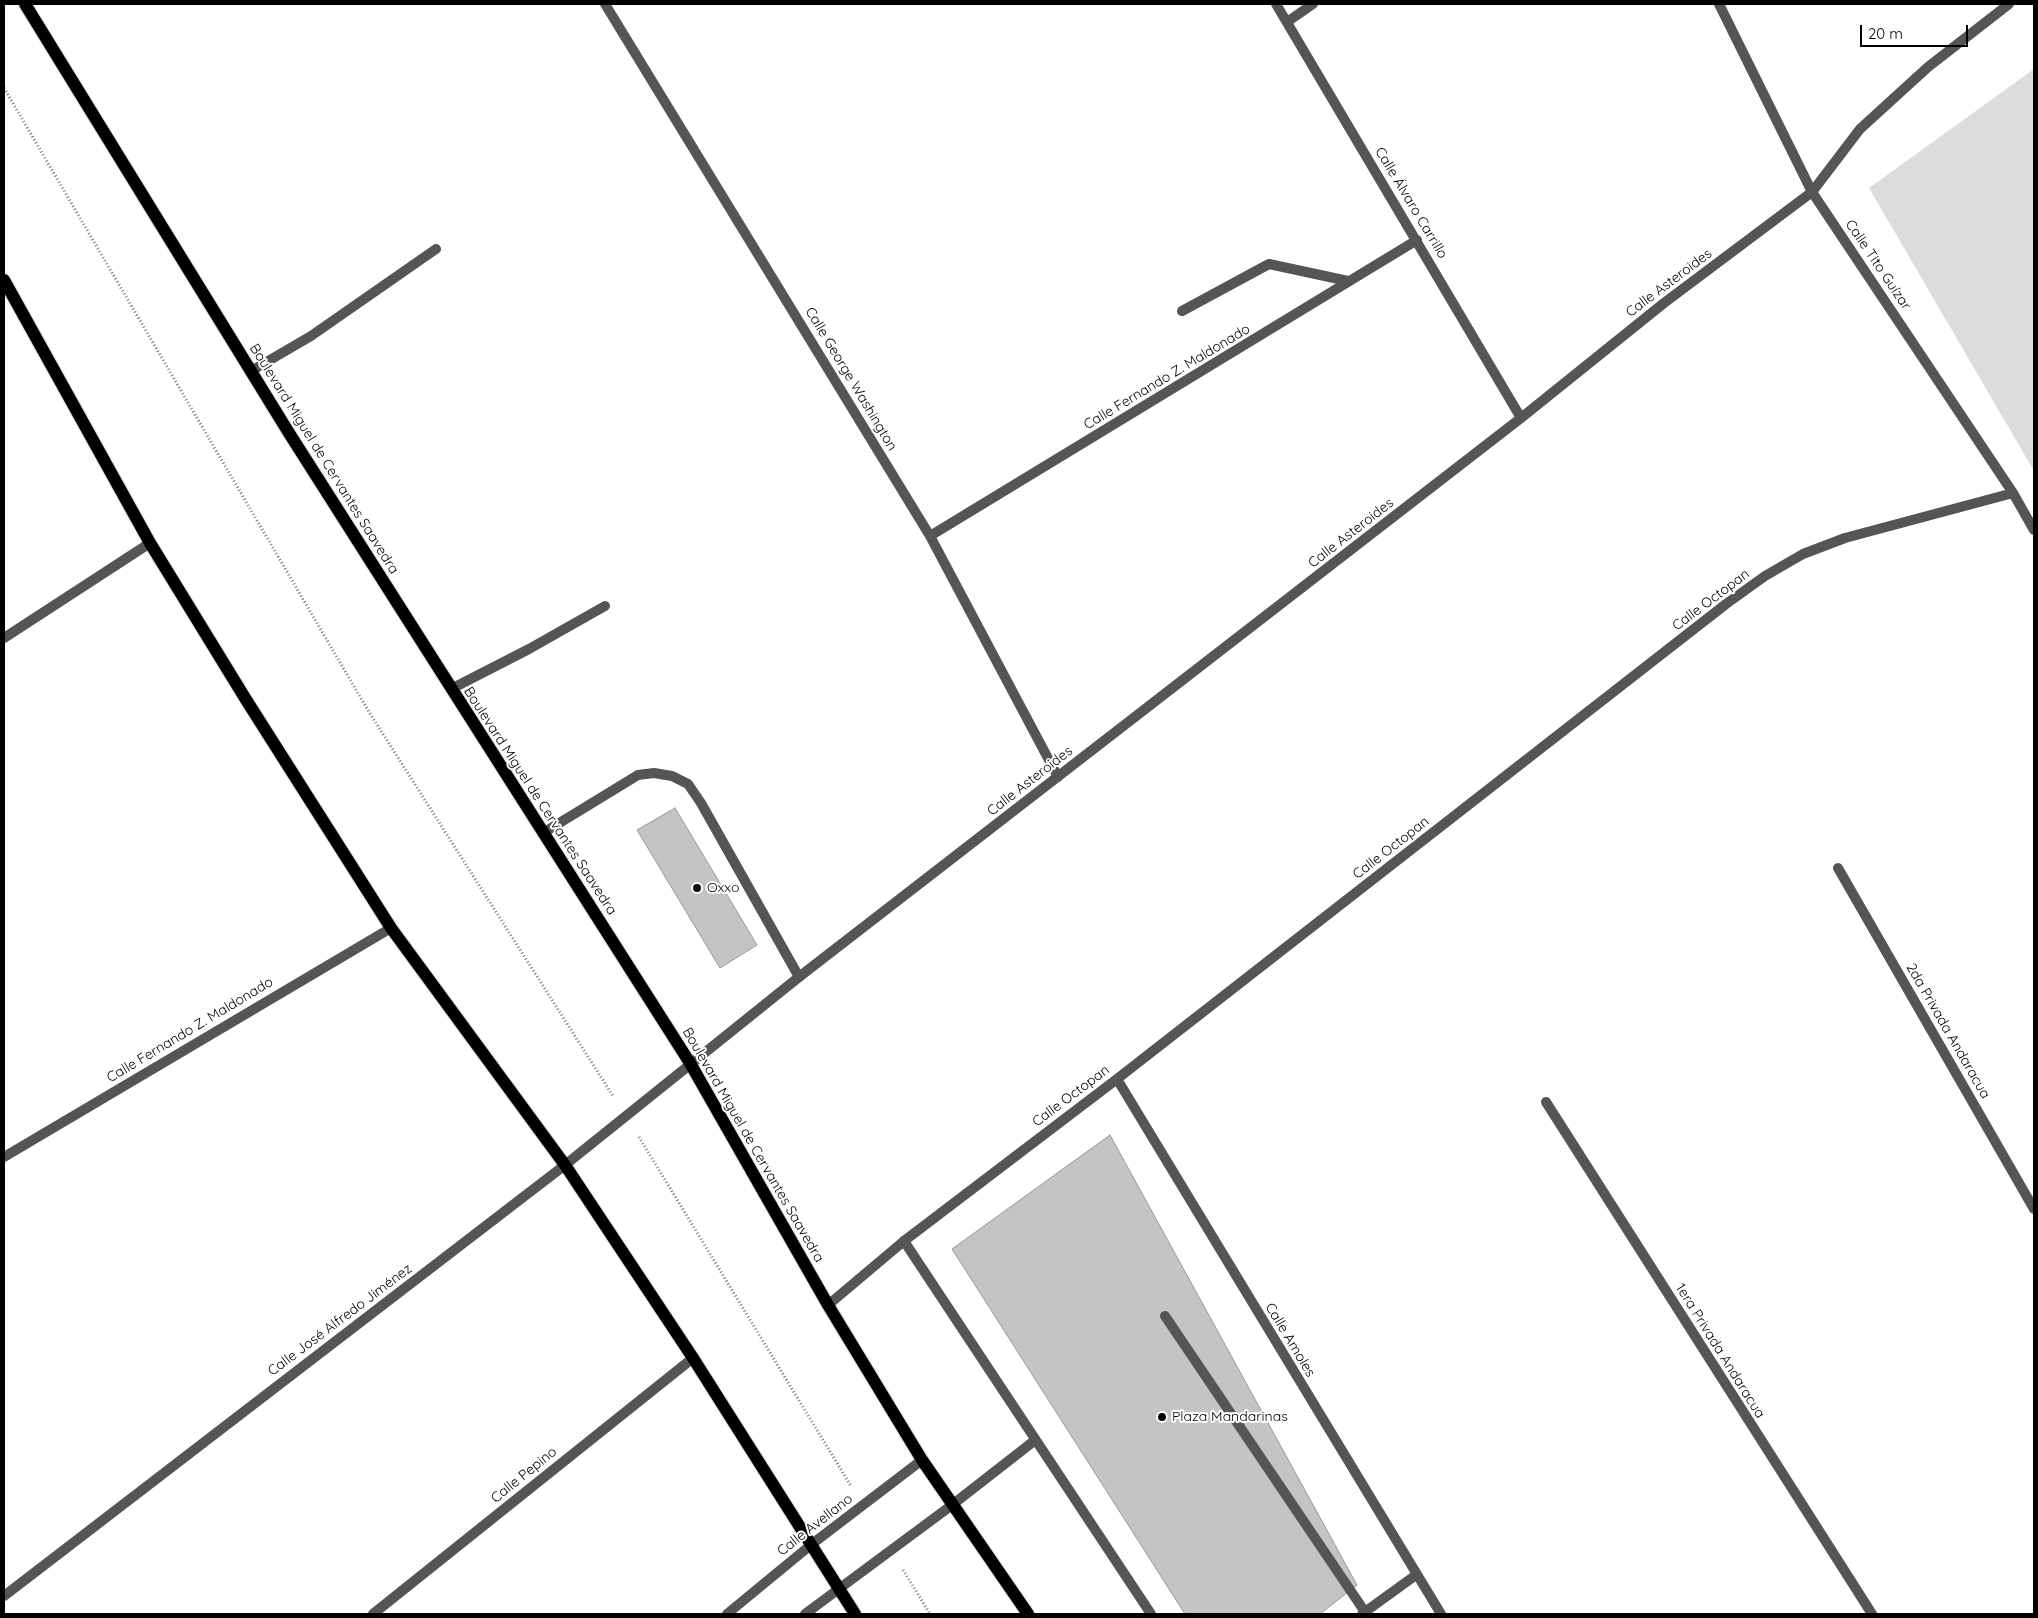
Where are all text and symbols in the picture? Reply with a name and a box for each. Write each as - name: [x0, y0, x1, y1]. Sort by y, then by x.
- scale bar: [1863, 15, 1970, 47]
- text: 20 m: [1868, 24, 1903, 43]
- street label: Calle Álvaro Carrillo: [1371, 144, 1451, 262]
- street label: Calle Tito Guízar: [1842, 217, 1914, 313]
- street label: Calle Asteroides: [1623, 245, 1715, 321]
- street label: Calle George Washington: [801, 304, 901, 454]
- street label: Calle Fernando Z. Maldonado: [1081, 321, 1253, 433]
- street label: Boulevard Miguel de Cervantes Saavedra: [246, 341, 402, 577]
- street label: Calle Asteroides: [1305, 495, 1397, 571]
- street label: Calle Octopan: [1669, 566, 1753, 634]
- street label: Boulevard Miguel de Cervantes Saavedra: [460, 684, 620, 918]
- street label: Calle Asteroides: [984, 743, 1076, 819]
- street label: Calle Octopan: [1350, 813, 1432, 883]
- place label: Oxxo: [707, 880, 739, 896]
- marker: Oxxo: [691, 882, 703, 894]
- street label: 2da Privada Andaracua: [1902, 960, 1994, 1102]
- street label: Calle Fernando Z. Maldonado: [104, 974, 276, 1086]
- street label: Boulevard Miguel de Cervantes Saavedra: [679, 1025, 827, 1265]
- street label: Calle Octopan: [1029, 1062, 1113, 1130]
- street label: Calle José Alfredo Jiménez: [265, 1260, 415, 1380]
- street label: 1era Privada Andaracua: [1672, 1281, 1768, 1421]
- street label: Calle Amoles: [1261, 1300, 1319, 1380]
- place label: Plaza Mandarinas: [1172, 1409, 1288, 1425]
- marker: Plaza Mandarinas: [1156, 1411, 1168, 1423]
- street label: Calle Pepino: [488, 1443, 560, 1507]
- street label: Calle Avellano: [774, 1490, 856, 1560]

